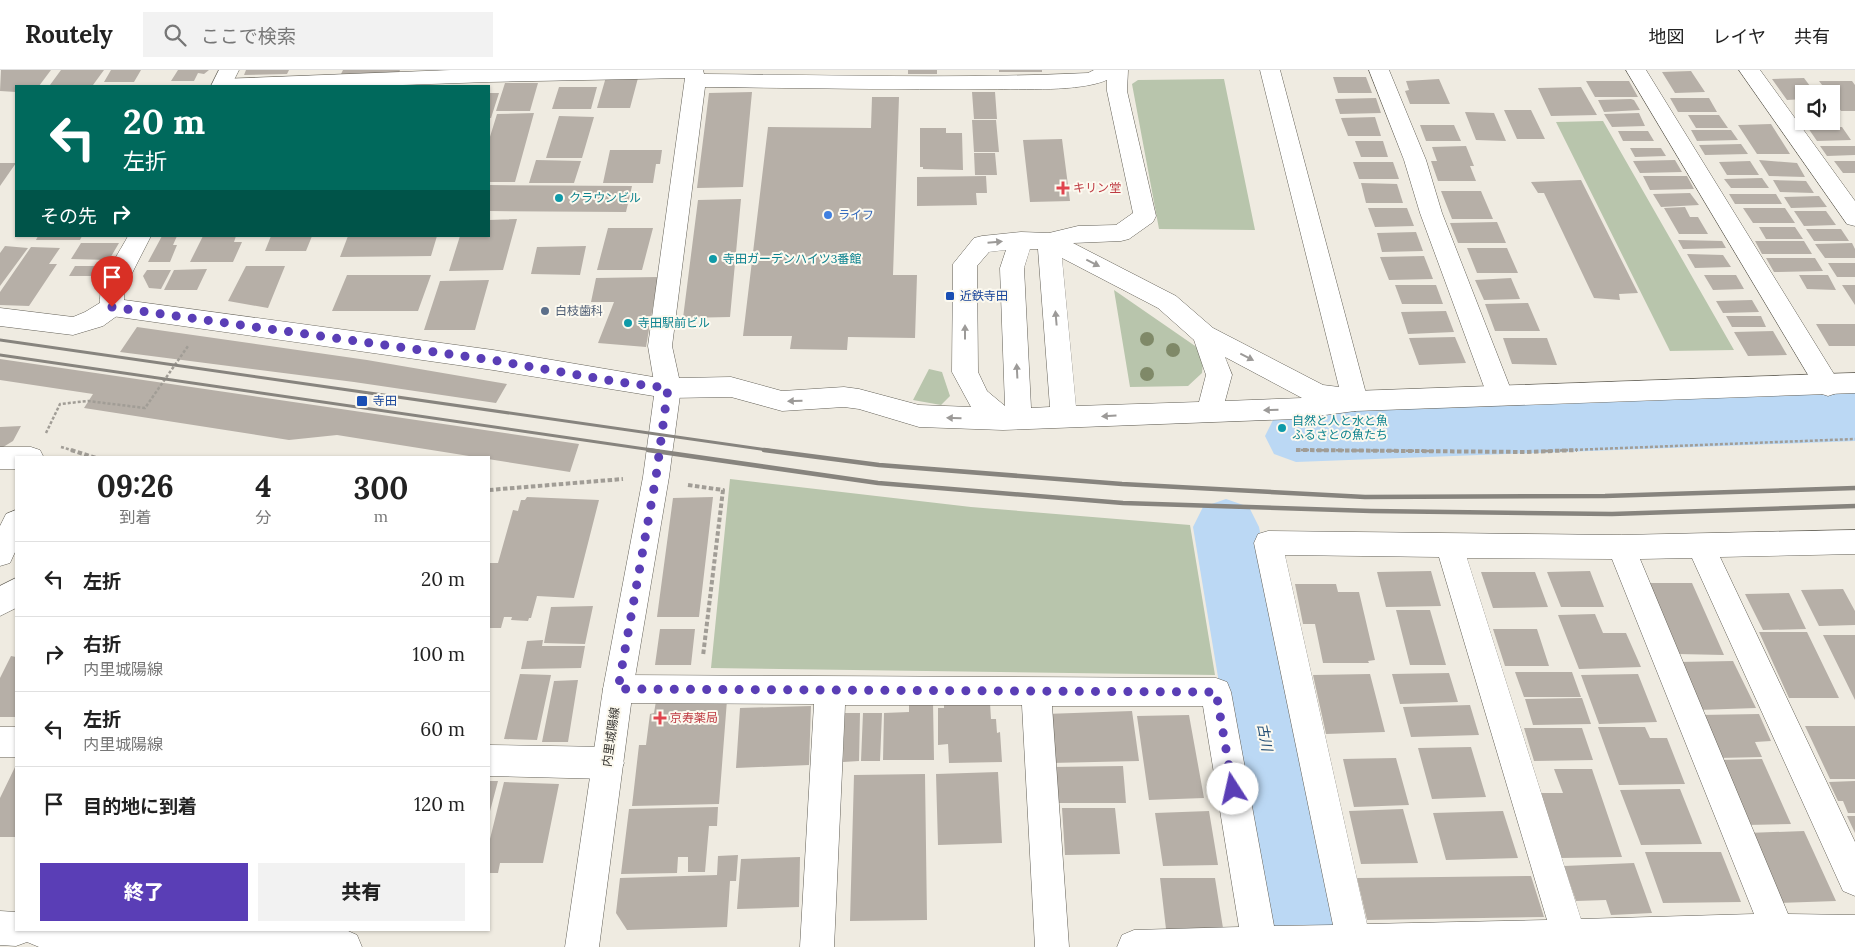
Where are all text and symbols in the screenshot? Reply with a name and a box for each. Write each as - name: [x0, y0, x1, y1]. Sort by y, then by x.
- search box: [143, 12, 493, 57]
- text: Routely: [25, 19, 113, 50]
- icon: search: [161, 21, 189, 49]
- text: ここで検索: [201, 24, 296, 48]
- text: 地図: [1649, 25, 1685, 48]
- text: レイヤ: [1713, 25, 1766, 48]
- text: 共有: [1794, 25, 1830, 48]
- map controls: [1795, 85, 1840, 130]
- button: sound: [1795, 85, 1840, 130]
- text: 20 m: [123, 99, 205, 144]
- icon: left: [40, 105, 105, 170]
- text: 左折: [123, 147, 167, 175]
- place label: キリン堂: [1073, 180, 1121, 195]
- marker: キリン堂: [1057, 182, 1069, 194]
- place label: クラウンビル: [569, 190, 641, 205]
- marker: クラウンビル: [553, 192, 565, 204]
- icon: right: [107, 200, 135, 228]
- text: その先: [40, 204, 97, 228]
- place label: ライフ: [838, 207, 874, 222]
- marker: ライフ: [822, 209, 834, 221]
- one-way arrow: [987, 238, 1003, 246]
- place label: 寺田ガーデンハイツ3番館: [723, 251, 861, 266]
- marker: 寺田ガーデンハイツ3番館: [707, 253, 719, 265]
- pin: [91, 256, 133, 307]
- one-way arrow: [1085, 259, 1100, 267]
- icon: arrive: [98, 263, 126, 291]
- place label: 近鉄寺田: [960, 288, 1008, 303]
- marker: 近鉄寺田: [944, 290, 956, 302]
- place label: 白枝歯科: [555, 303, 603, 318]
- marker: 白枝歯科: [539, 305, 551, 317]
- one-way arrow: [1051, 309, 1059, 325]
- place label: 寺田駅前ビル: [638, 315, 710, 330]
- marker: 寺田駅前ビル: [622, 317, 634, 329]
- one-way arrow: [961, 324, 969, 340]
- one-way arrow: [1240, 353, 1254, 361]
- one-way arrow: [1012, 362, 1020, 378]
- place label: 寺田: [373, 393, 397, 408]
- marker: 寺田: [355, 394, 369, 408]
- one-way arrow: [786, 397, 802, 405]
- one-way arrow: [1263, 406, 1279, 414]
- one-way arrow: [946, 413, 962, 421]
- one-way arrow: [1101, 413, 1117, 421]
- place label: 自然と人と水と魚 ふるさとの魚たち: [1292, 413, 1388, 442]
- marker: 自然と人と水と魚 ふるさとの魚たち: [1276, 422, 1288, 434]
- text: 09:26: [97, 467, 174, 505]
- text: 4: [255, 467, 272, 505]
- text: 300: [353, 469, 408, 507]
- text: m: [374, 506, 388, 526]
- text: 到着: [119, 507, 151, 527]
- text: 分: [256, 507, 272, 527]
- icon: left: [40, 565, 68, 593]
- text: 20 m: [421, 567, 465, 591]
- text: 左折: [83, 569, 121, 593]
- text: 右折: [83, 632, 121, 656]
- icon: right: [40, 640, 68, 668]
- text: 100 m: [413, 642, 465, 666]
- text: 内里城陽線: [83, 659, 163, 679]
- street label: 内里城陽線: [599, 706, 622, 768]
- text: 左折: [83, 707, 121, 731]
- place label: 京寿薬局: [670, 710, 718, 725]
- marker: 京寿薬局: [654, 712, 666, 724]
- icon: left: [40, 715, 68, 743]
- text: 60 m: [420, 717, 465, 741]
- water label: 古川: [1253, 722, 1277, 754]
- text: 内里城陽線: [83, 734, 163, 754]
- position arrow: [1206, 762, 1258, 814]
- icon: arrive: [40, 790, 68, 818]
- text: 120 m: [414, 792, 465, 816]
- text: 目的地に到着: [83, 794, 197, 818]
- button: 終了: [40, 863, 248, 921]
- button: 共有: [258, 863, 465, 921]

